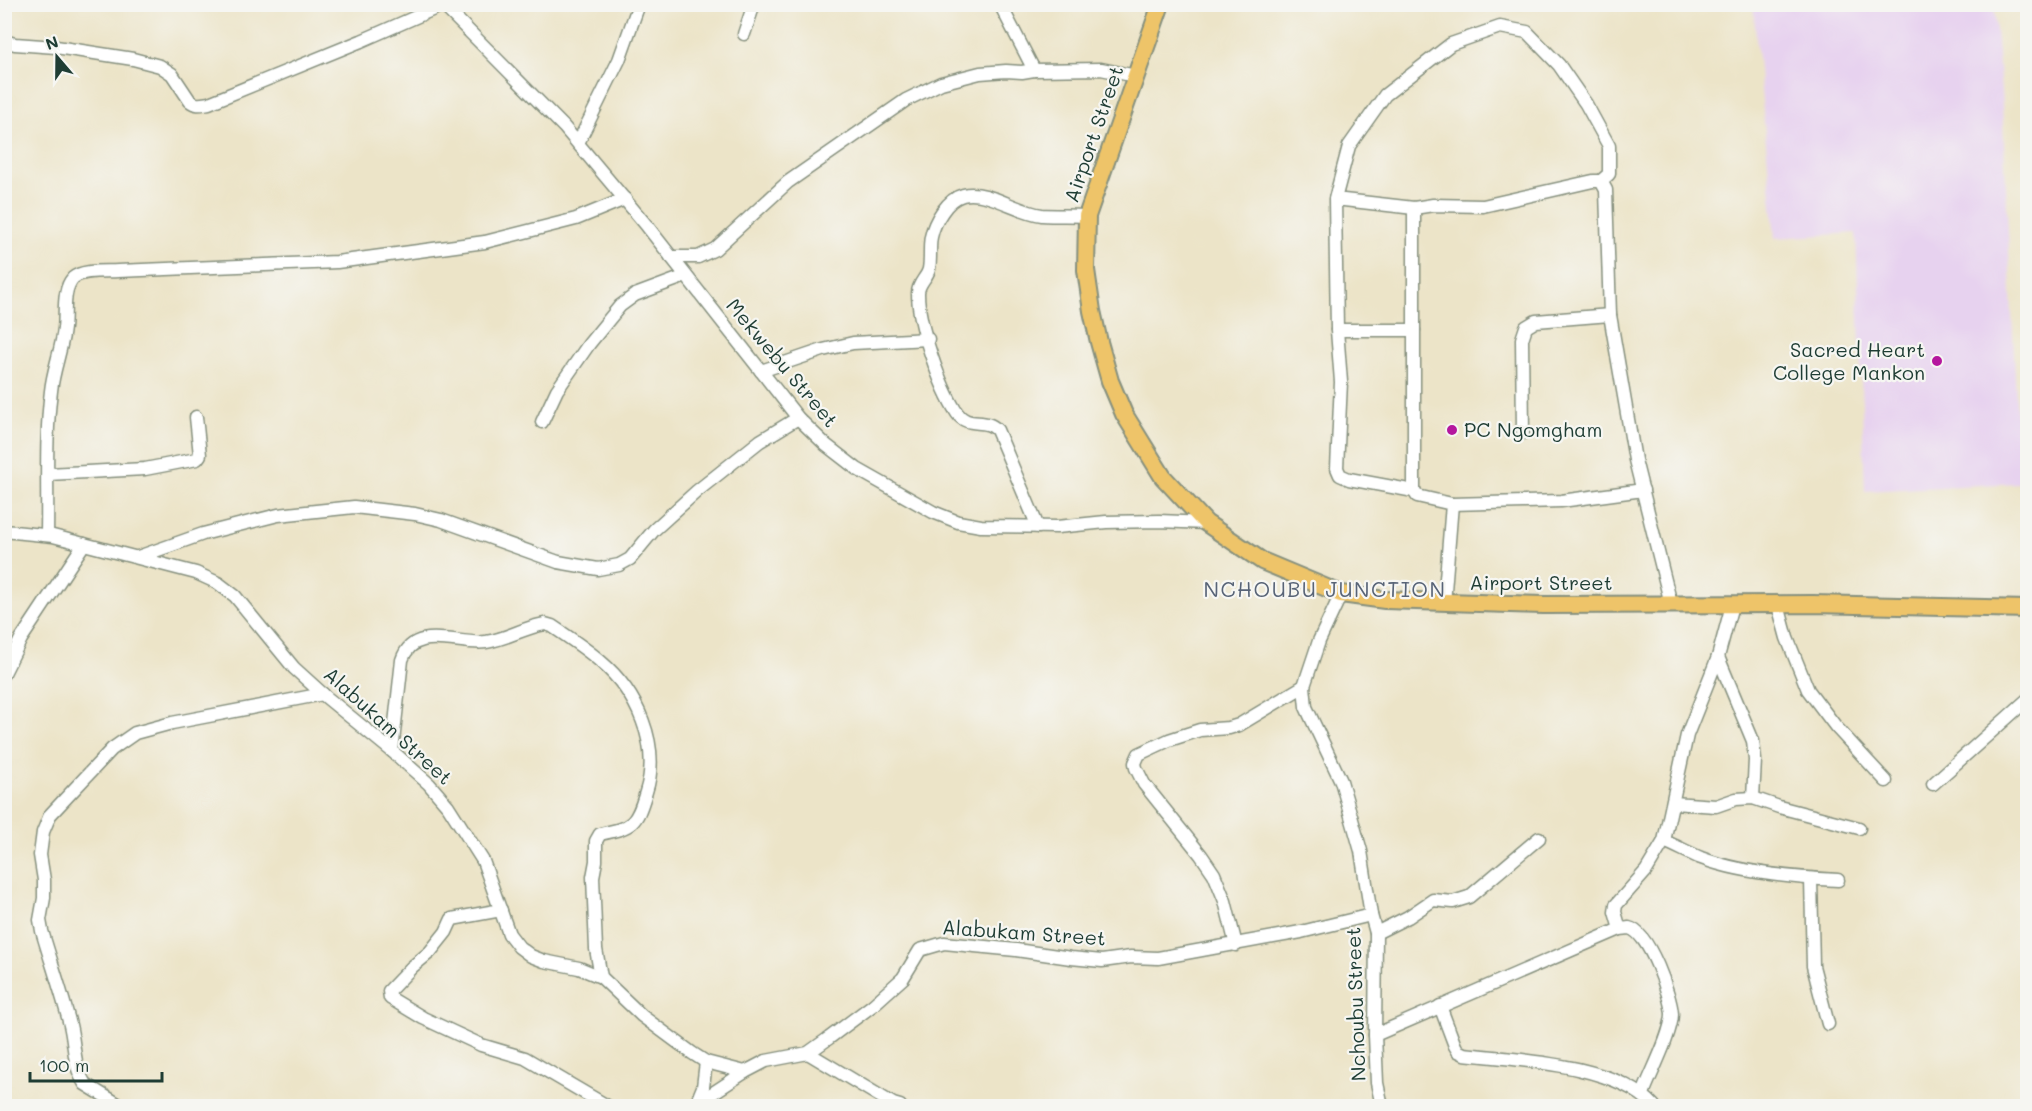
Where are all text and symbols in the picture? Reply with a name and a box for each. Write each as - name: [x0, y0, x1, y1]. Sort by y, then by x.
- north arrow: [27, 27, 87, 87]
- text: N: [42, 30, 61, 54]
- street label: Airport Street: [1057, 62, 1129, 206]
- street label: Mekwebu Street: [721, 292, 844, 432]
- place label: Sacred Heart College Mankon: [1773, 336, 1925, 385]
- marker: Sacred Heart College Mankon: [1930, 354, 1944, 368]
- place label: PC Ngomgham: [1464, 416, 1602, 442]
- marker: PC Ngomgham: [1445, 423, 1459, 437]
- street label: Airport Street: [1469, 569, 1613, 595]
- district label: NCHOUBU JUNCTION: [1204, 575, 1446, 602]
- street label: Alabukam Street: [319, 661, 458, 790]
- street label: Alabukam Street: [941, 913, 1107, 951]
- street label: Nchoubu Street: [1339, 926, 1371, 1082]
- scale bar: [30, 1045, 162, 1083]
- text: 100 m: [39, 1053, 89, 1077]

